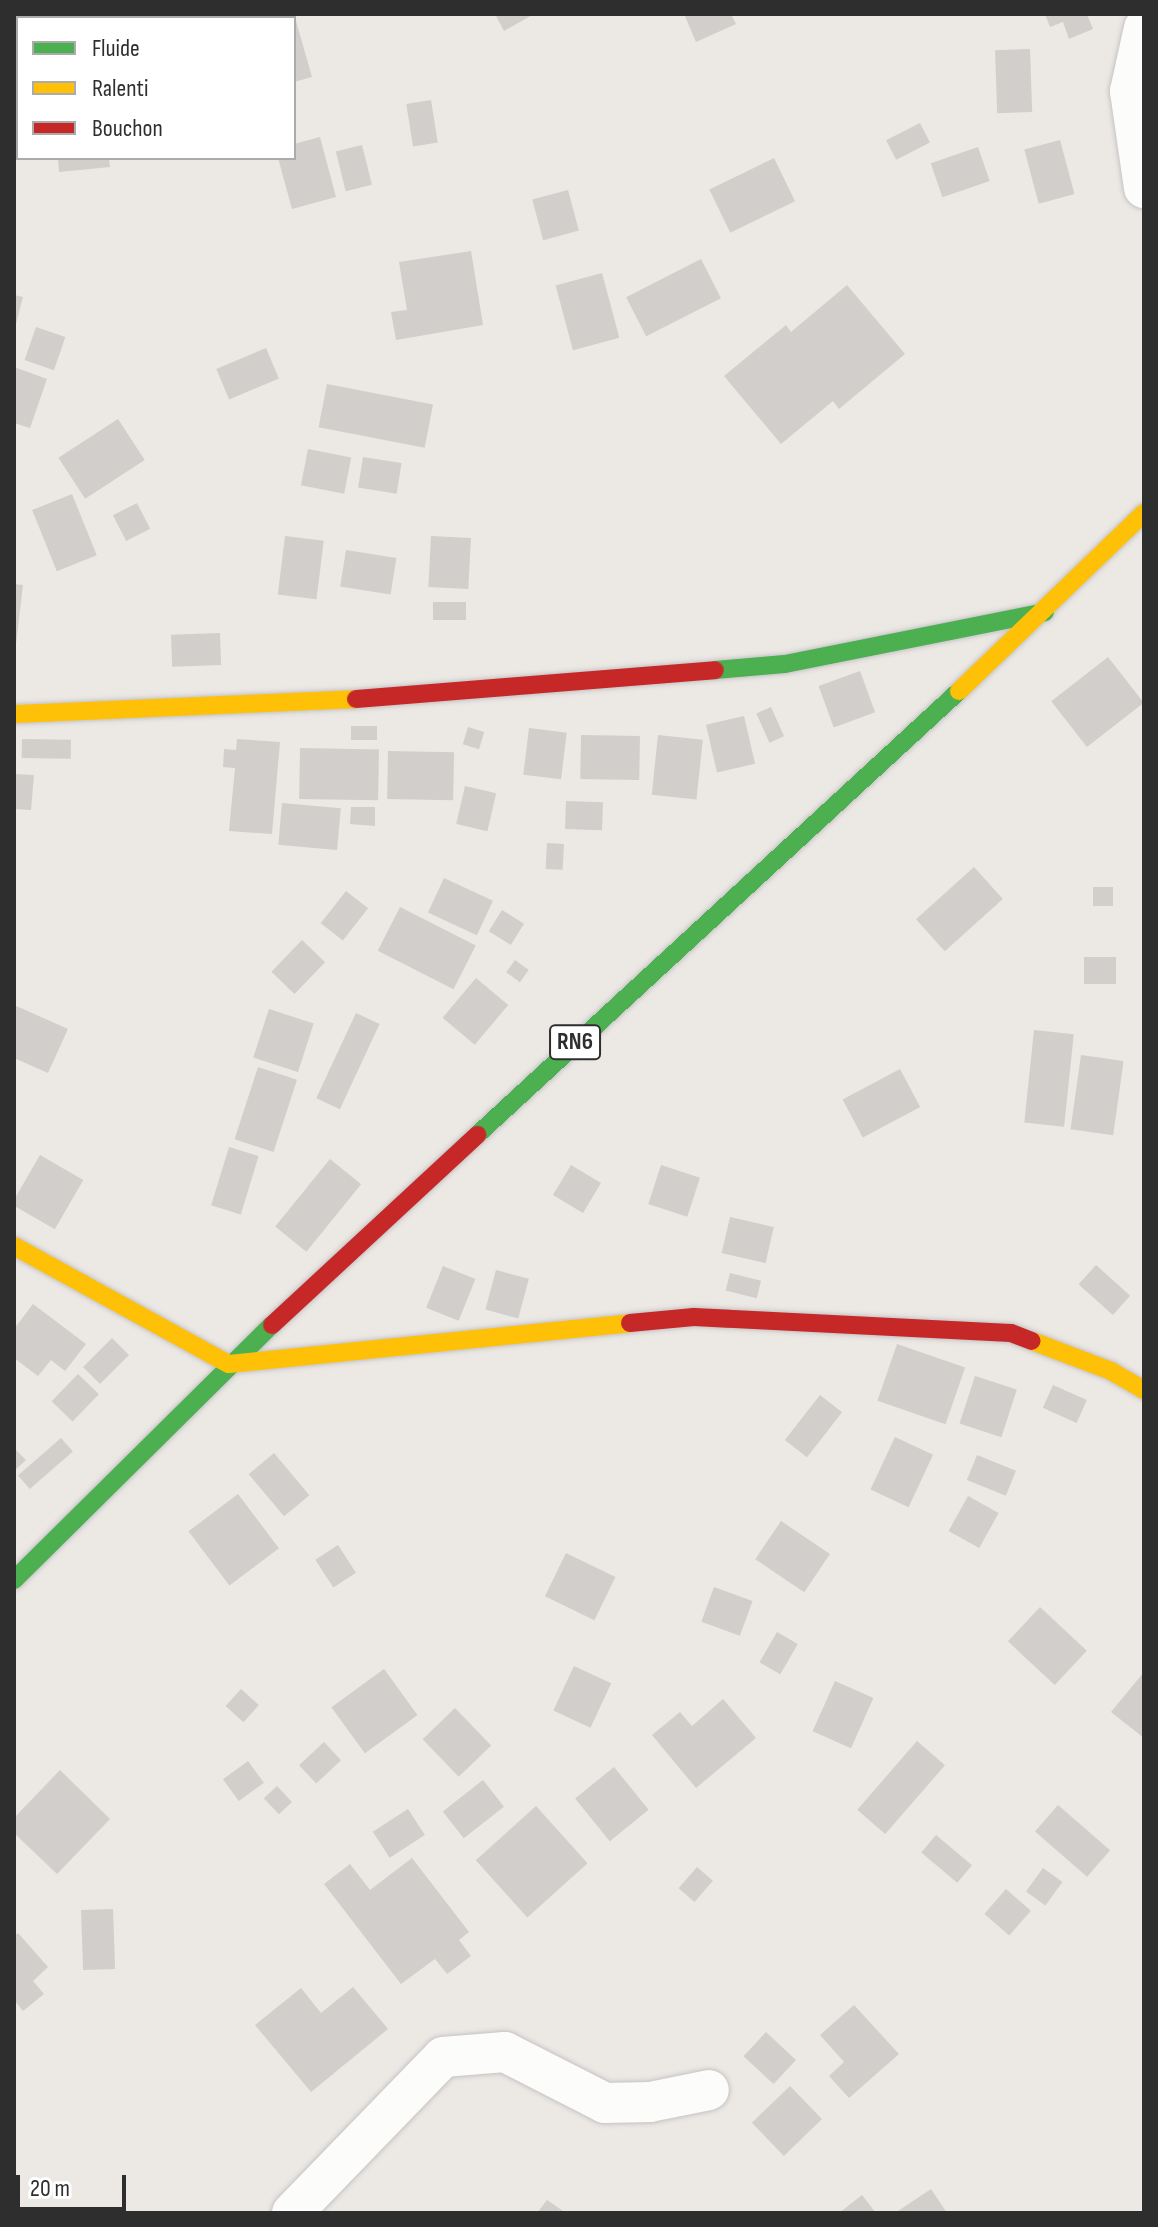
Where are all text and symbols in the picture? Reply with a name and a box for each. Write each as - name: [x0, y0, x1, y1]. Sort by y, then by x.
- legend: [16, 16, 296, 160]
- text: Fluide: [92, 34, 140, 63]
- text: Ralenti: [92, 74, 148, 103]
- text: Bouchon: [92, 114, 163, 143]
- road number: RN6: [549, 1022, 601, 1062]
- scale bar: [20, 2159, 130, 2209]
- text: 20 m: [30, 2174, 70, 2203]

